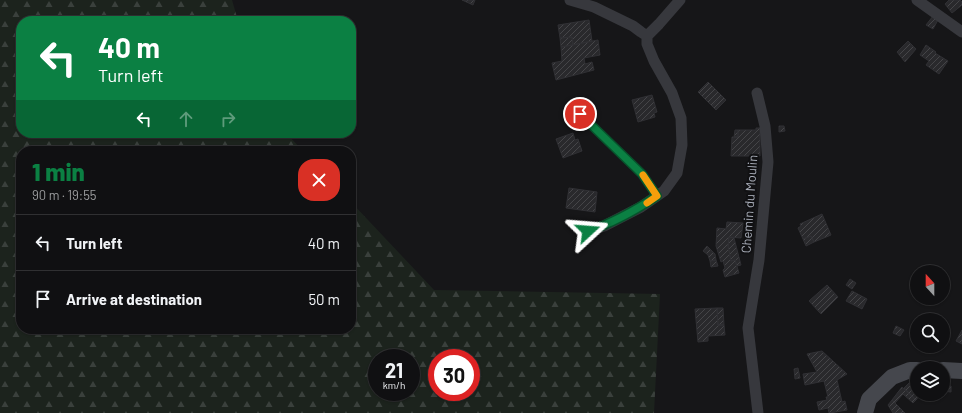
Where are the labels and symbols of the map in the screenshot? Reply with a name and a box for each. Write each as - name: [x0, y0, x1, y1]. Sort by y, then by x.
- pin: [563, 97, 597, 131]
- street label: Chemin du Moulin: [738, 154, 760, 254]
- position arrow: [567, 210, 609, 252]
- north arrow: [910, 265, 950, 305]
- speed limit sign: 30: [428, 349, 480, 401]

